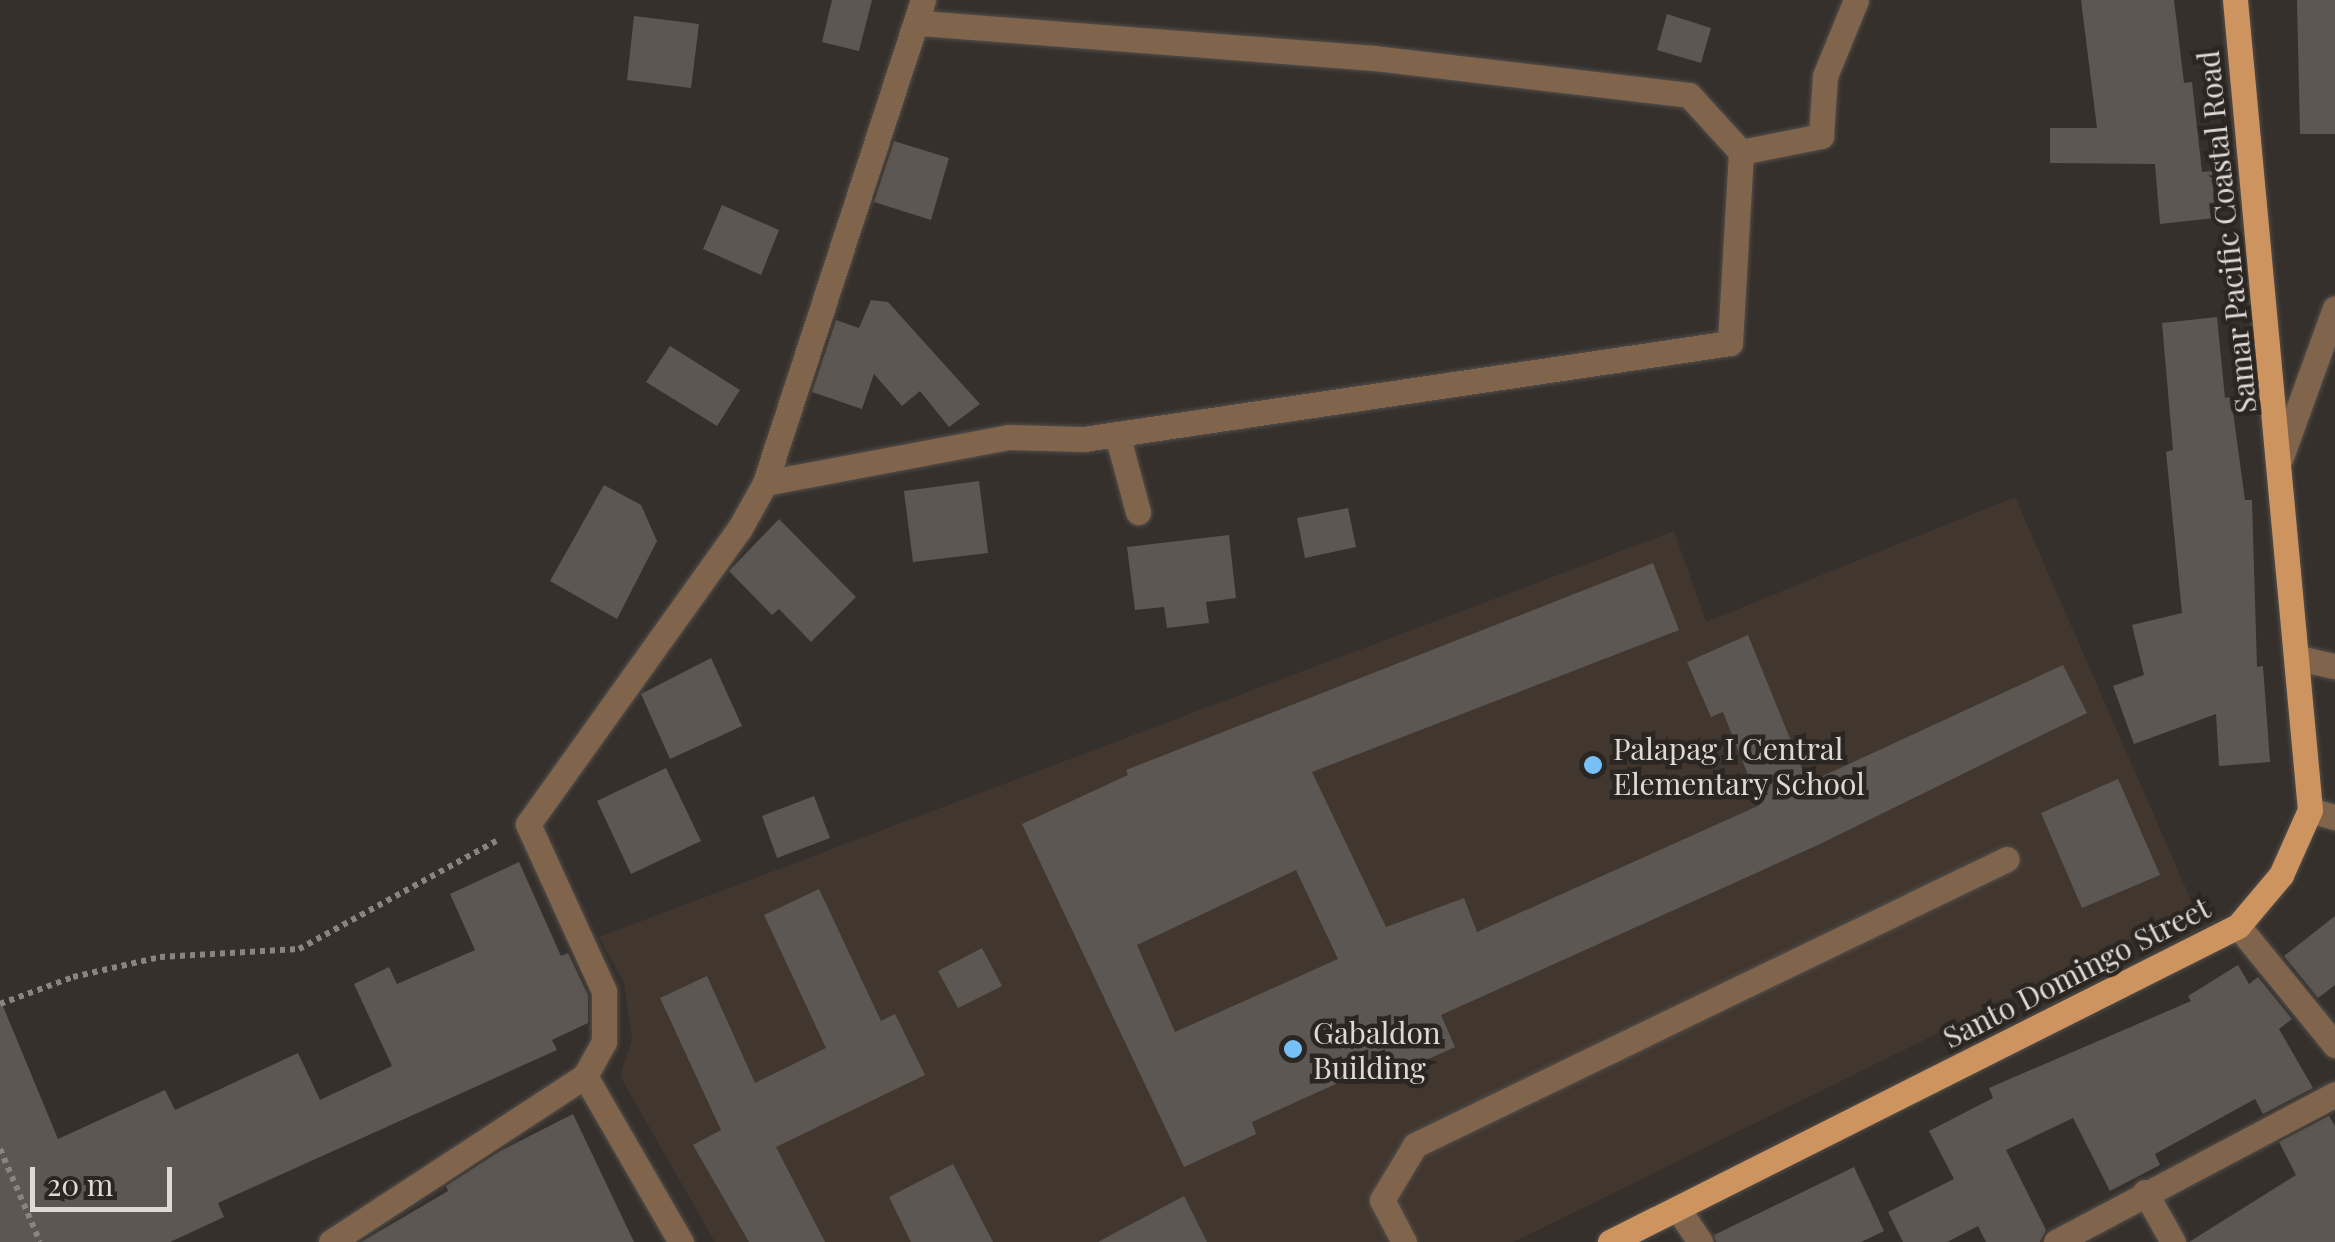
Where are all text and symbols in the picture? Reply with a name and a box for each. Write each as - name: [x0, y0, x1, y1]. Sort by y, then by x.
- street label: Samar Pacific Coastal Road: [2189, 49, 2263, 415]
- place label: Palapag I Central Elementary School: [1613, 730, 1866, 800]
- marker: Palapag I Central Elementary School: [1582, 754, 1604, 776]
- street label: Santo Domingo Street: [1937, 889, 2215, 1055]
- place label: Gabaldon Building: [1313, 1014, 1441, 1084]
- marker: Gabaldon Building: [1282, 1038, 1304, 1060]
- scale bar: [35, 1147, 178, 1209]
- text: 20 m: [47, 1164, 113, 1204]

